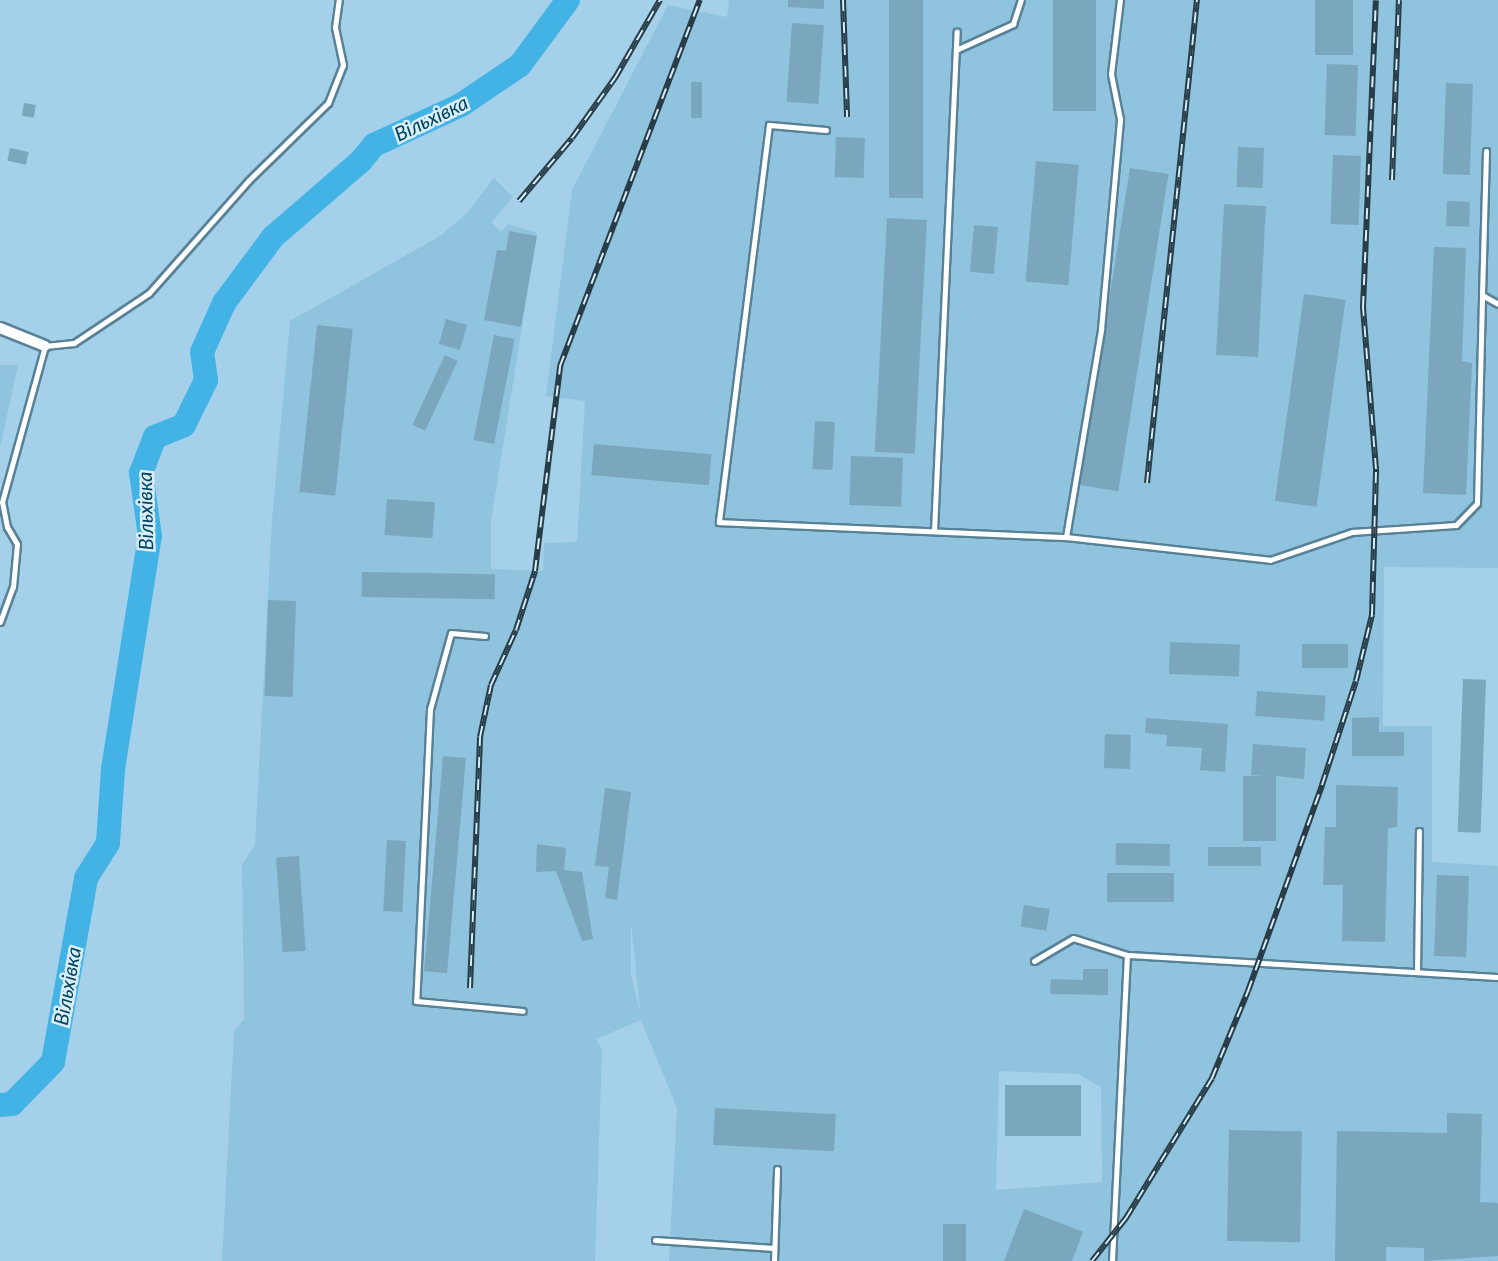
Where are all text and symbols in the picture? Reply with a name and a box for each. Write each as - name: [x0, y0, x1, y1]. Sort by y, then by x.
- water label: Вільхівка: [390, 90, 472, 146]
- water label: Вільхівка: [132, 471, 158, 551]
- water label: Вільхівка: [48, 945, 86, 1027]

